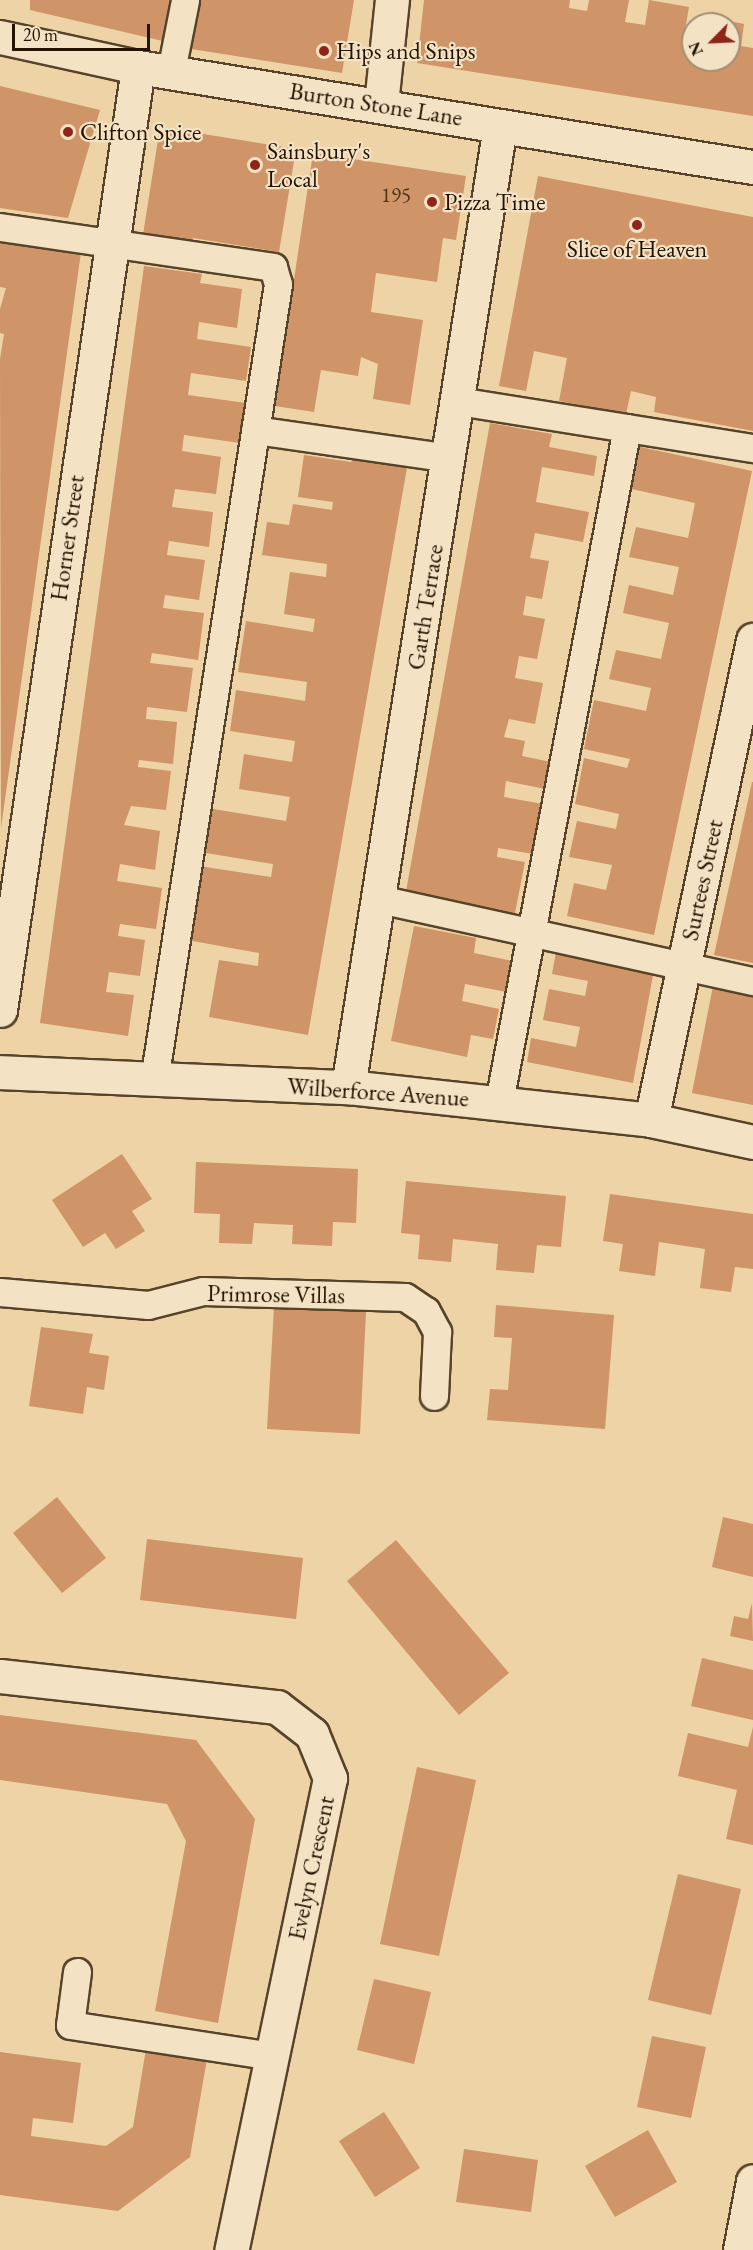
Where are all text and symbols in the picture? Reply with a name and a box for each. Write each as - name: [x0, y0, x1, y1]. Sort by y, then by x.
- scale bar: [15, 12, 153, 50]
- north arrow: [681, 12, 741, 72]
- text: 20 m: [23, 23, 58, 46]
- place label: Hips and Snips: [336, 37, 475, 65]
- text: N: [684, 39, 708, 59]
- marker: Hips and Snips: [317, 44, 331, 58]
- street label: Burton Stone Lane: [287, 76, 465, 132]
- place label: Clifton Spice: [80, 118, 201, 146]
- marker: Clifton Spice: [61, 125, 75, 139]
- place label: Sainsbury's Local: [267, 137, 370, 193]
- marker: Sainsbury's Local: [248, 158, 262, 172]
- house number: 195: [381, 182, 411, 208]
- place label: Pizza Time: [444, 188, 546, 216]
- marker: Pizza Time: [425, 195, 439, 209]
- marker: Slice of Heaven: [630, 218, 644, 232]
- place label: Slice of Heaven: [567, 235, 707, 263]
- street label: Horner Street: [44, 473, 90, 603]
- street label: Garth Terrace: [401, 542, 449, 672]
- street label: Surtees Street: [675, 817, 729, 943]
- street label: Wilberforce Avenue: [286, 1071, 470, 1113]
- street label: Primrose Villas: [207, 1278, 345, 1310]
- street label: Evelyn Crescent: [282, 1793, 340, 1943]

